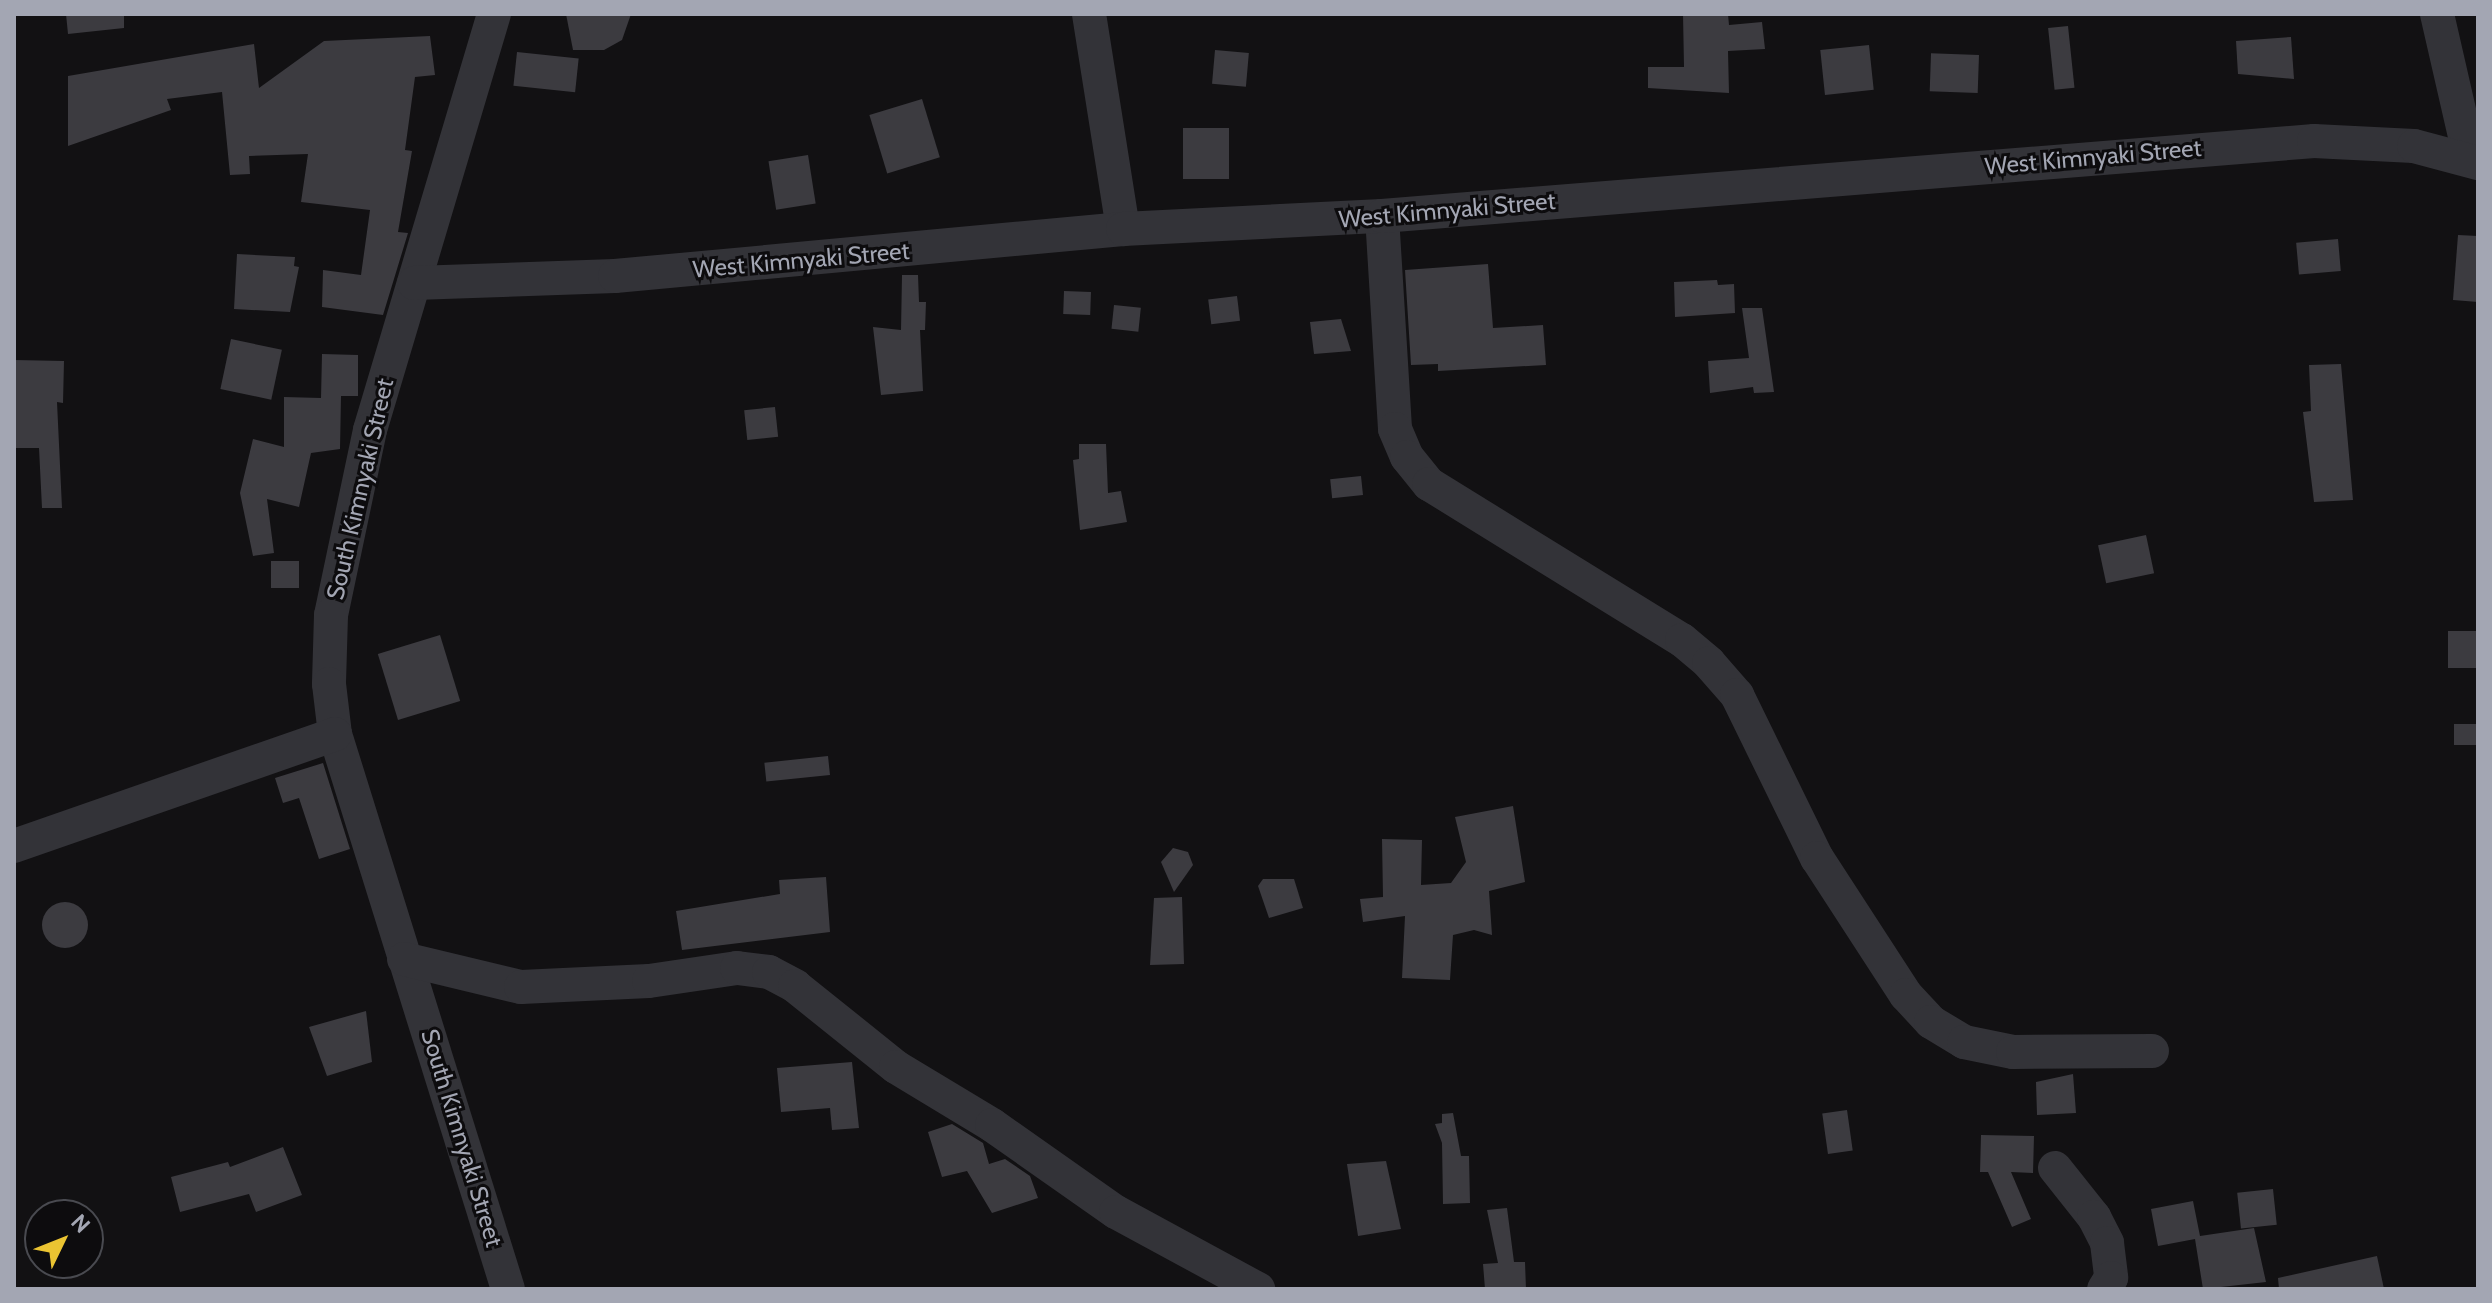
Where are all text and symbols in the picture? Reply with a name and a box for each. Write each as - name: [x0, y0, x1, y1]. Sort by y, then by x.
- street label: West Kimnyaki Street: [1984, 133, 2202, 181]
- street label: West Kimnyaki Street: [1338, 186, 1556, 234]
- street label: West Kimnyaki Street: [692, 236, 910, 284]
- street label: South Kimnyaki Street: [321, 376, 399, 602]
- street label: South Kimnyaki Street: [415, 1026, 509, 1250]
- north arrow: [24, 1199, 104, 1279]
- text: N: [65, 1209, 96, 1239]

